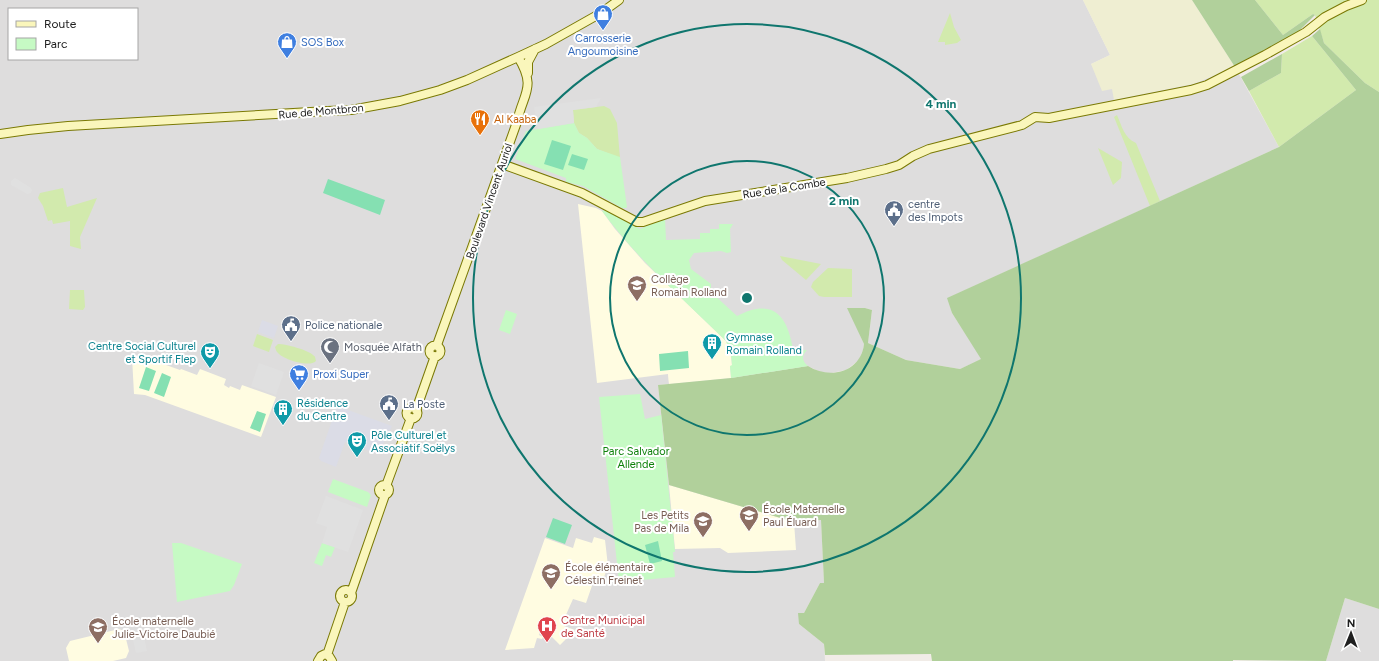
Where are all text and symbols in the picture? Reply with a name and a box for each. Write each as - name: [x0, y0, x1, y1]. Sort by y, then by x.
- shop icon: Carrosserie Angoumoisine: [592, 3, 614, 31]
- legend: [8, 8, 138, 60]
- text: Route: [44, 17, 77, 31]
- shop icon: SOS Box: [276, 31, 298, 59]
- place label: Carrosserie Angoumoisine: [568, 32, 638, 58]
- place label: SOS Box: [301, 36, 345, 49]
- text: Parc: [44, 37, 68, 51]
- text: 4 min: [926, 97, 957, 111]
- street label: Rue de Montbron: [278, 101, 364, 122]
- restaurant icon: Al Kaaba: [469, 108, 491, 136]
- place label: Al Kaaba: [494, 113, 536, 126]
- street label: Boulevard Vincent Auriol: [464, 142, 515, 261]
- street label: Rue de la Combe: [742, 176, 826, 201]
- text: 2 min: [829, 194, 859, 208]
- place label: centre des Impots: [908, 198, 963, 224]
- public building icon: centre des Impots: [883, 199, 905, 227]
- place label: Collège Romain Rolland: [651, 273, 727, 299]
- school or university icon: Collège Romain Rolland: [626, 274, 648, 302]
- centre of rings: [740, 291, 754, 305]
- public building icon: Police nationale: [280, 314, 302, 342]
- place label: Police nationale: [305, 319, 382, 332]
- place label: Gymnase Romain Rolland: [726, 331, 802, 357]
- building icon: Gymnase Romain Rolland: [701, 332, 723, 360]
- mosque icon: Mosquée Alfath: [319, 336, 341, 364]
- place label: Centre Social Culturel et Sportif Flep: [88, 340, 196, 366]
- theatre icon: Centre Social Culturel et Sportif Flep: [199, 341, 221, 369]
- place label: Mosquée Alfath: [344, 341, 422, 354]
- supermarket icon: Proxi Super: [288, 363, 310, 391]
- place label: Proxi Super: [313, 368, 369, 381]
- public building icon: La Poste: [378, 393, 400, 421]
- place label: Résidence du Centre: [297, 397, 348, 423]
- building icon: Résidence du Centre: [272, 398, 294, 426]
- place label: La Poste: [403, 398, 445, 411]
- place label: Pôle Culturel et Associatif Soëlys: [371, 429, 455, 455]
- theatre icon: Pôle Culturel et Associatif Soëlys: [346, 430, 368, 458]
- park label: Parc Salvador Allende: [603, 445, 670, 471]
- place label: École Maternelle Paul Éluard: [763, 503, 845, 529]
- school or university icon: École Maternelle Paul Éluard: [738, 504, 760, 532]
- place label: Les Petits Pas de Mila: [634, 509, 689, 535]
- school or university icon: Les Petits Pas de Mila: [692, 510, 714, 538]
- place label: École élémentaire Célestin Freinet: [565, 561, 653, 587]
- school or university icon: École élémentaire Célestin Freinet: [540, 562, 562, 590]
- north arrow: [1331, 613, 1371, 653]
- place label: Centre Municipal de Santé: [561, 614, 645, 640]
- place label: École maternelle Julie-Victoire Daubié: [112, 615, 215, 641]
- hospital icon: Centre Municipal de Santé: [536, 615, 558, 643]
- school or university icon: École maternelle Julie-Victoire Daubié: [87, 616, 109, 644]
- text: N: [1347, 617, 1356, 630]

